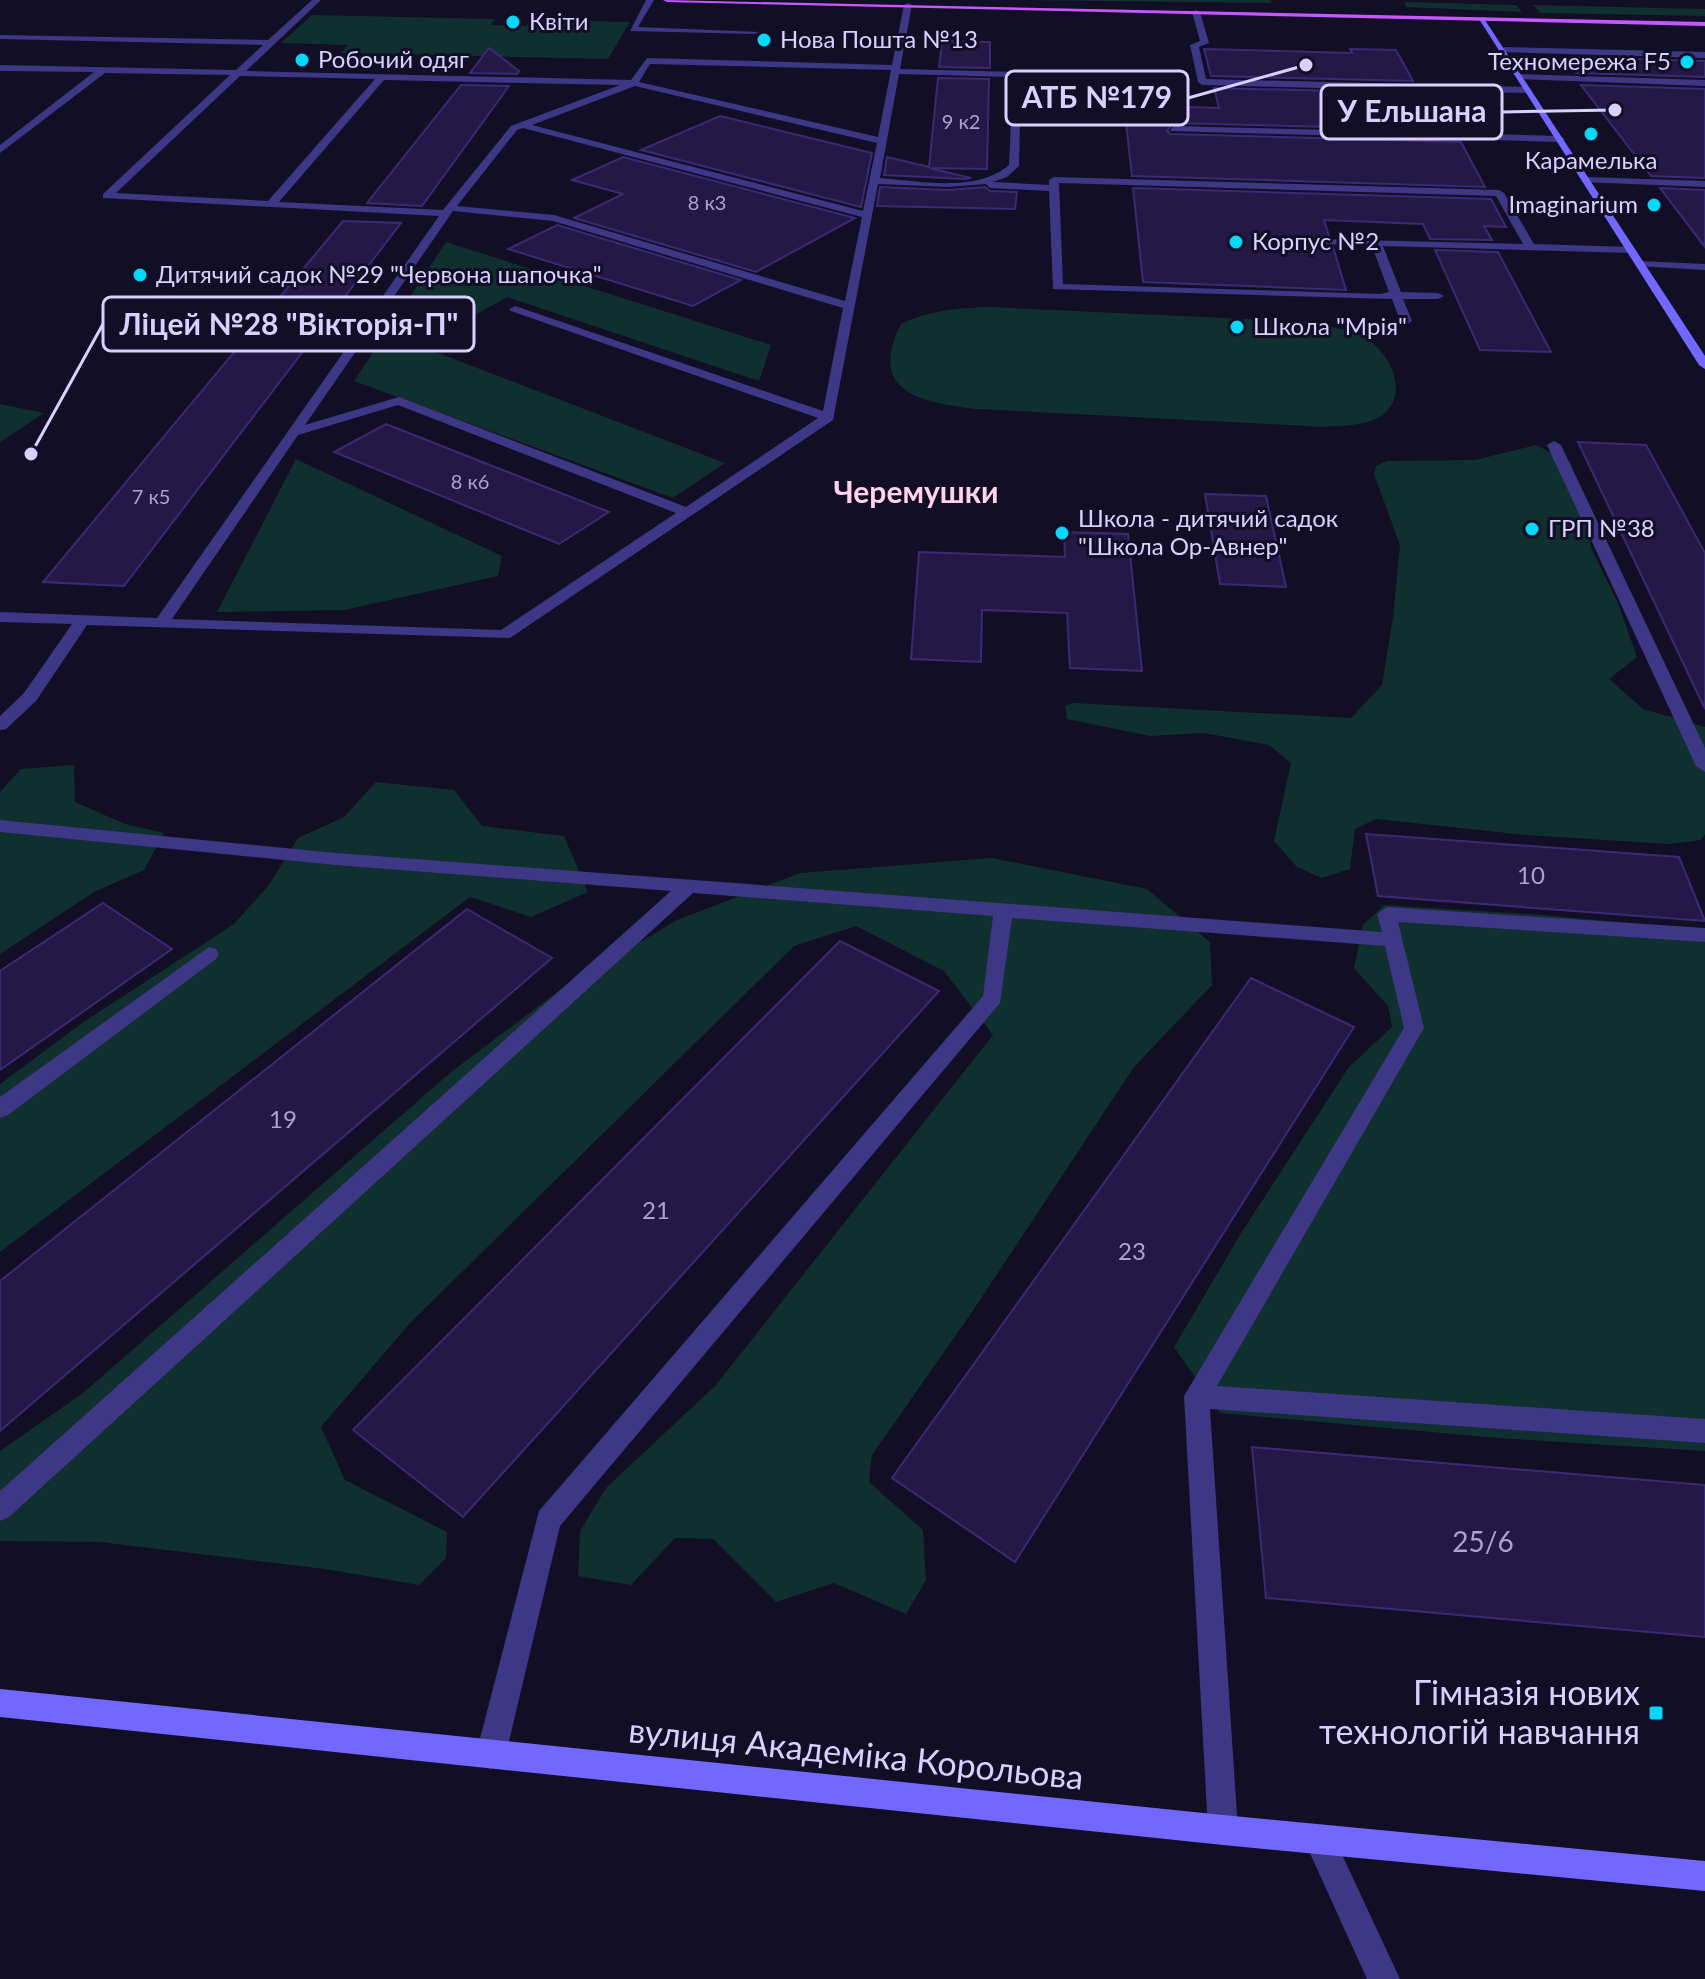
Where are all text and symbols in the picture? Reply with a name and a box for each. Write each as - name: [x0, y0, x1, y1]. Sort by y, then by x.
- place label: Квіти: [529, 6, 589, 35]
- marker: Квіти: [504, 13, 522, 31]
- place label: Нова Пошта №13: [780, 24, 978, 53]
- marker: Нова Пошта №13: [755, 31, 773, 49]
- place label: Робочий одяг: [318, 44, 469, 73]
- place label: Техномережа F5: [1488, 46, 1671, 75]
- marker: Робочий одяг: [293, 51, 311, 69]
- marker: Техномережа F5: [1678, 53, 1696, 71]
- callout: АТБ №179: [1006, 71, 1188, 125]
- text: АТБ №179: [1021, 78, 1172, 114]
- callout: У Ельшана: [1321, 85, 1502, 139]
- text: У Ельшана: [1337, 92, 1486, 128]
- house number: 9 к2: [942, 109, 980, 133]
- marker: Карамелька: [1582, 125, 1600, 143]
- place label: Карамелька: [1525, 145, 1657, 174]
- place label: Imaginarium: [1509, 189, 1638, 218]
- house number: 8 к3: [688, 190, 726, 214]
- marker: Imaginarium: [1645, 196, 1663, 214]
- place label: Корпус №2: [1252, 226, 1379, 255]
- marker: Корпус №2: [1227, 233, 1245, 251]
- place label: Дитячий садок №29 "Червона шапочка": [156, 259, 602, 288]
- marker: Дитячий садок №29 "Червона шапочка": [131, 266, 149, 284]
- callout: Ліцей №28 "Вікторія-П": [103, 297, 474, 351]
- text: Ліцей №28 "Вікторія-П": [119, 305, 458, 341]
- place label: Школа "Мрія": [1253, 311, 1407, 340]
- marker: Школа "Мрія": [1228, 318, 1246, 336]
- house number: 8 к6: [451, 469, 489, 493]
- district label: Черемушки: [834, 473, 998, 509]
- house number: 7 к5: [132, 484, 170, 508]
- place label: Школа - дитячий садок "Школа Ор-Авнер": [1078, 503, 1339, 560]
- place label: ГРП №38: [1548, 513, 1655, 542]
- marker: ГРП №38: [1523, 520, 1541, 538]
- marker: Школа - дитячий садок "Школа Ор-Авнер": [1053, 524, 1071, 542]
- house number: 10: [1517, 860, 1545, 889]
- house number: 19: [269, 1104, 297, 1133]
- house number: 21: [642, 1195, 670, 1224]
- house number: 23: [1118, 1236, 1146, 1265]
- house number: 25/6: [1452, 1524, 1514, 1558]
- place label: Гімназія нових технологій навчання: [1319, 1671, 1640, 1751]
- marker: Гімназія нових технологій навчання: [1647, 1704, 1665, 1722]
- street label: вулиця Академіка Корольова: [627, 1708, 1086, 1797]

